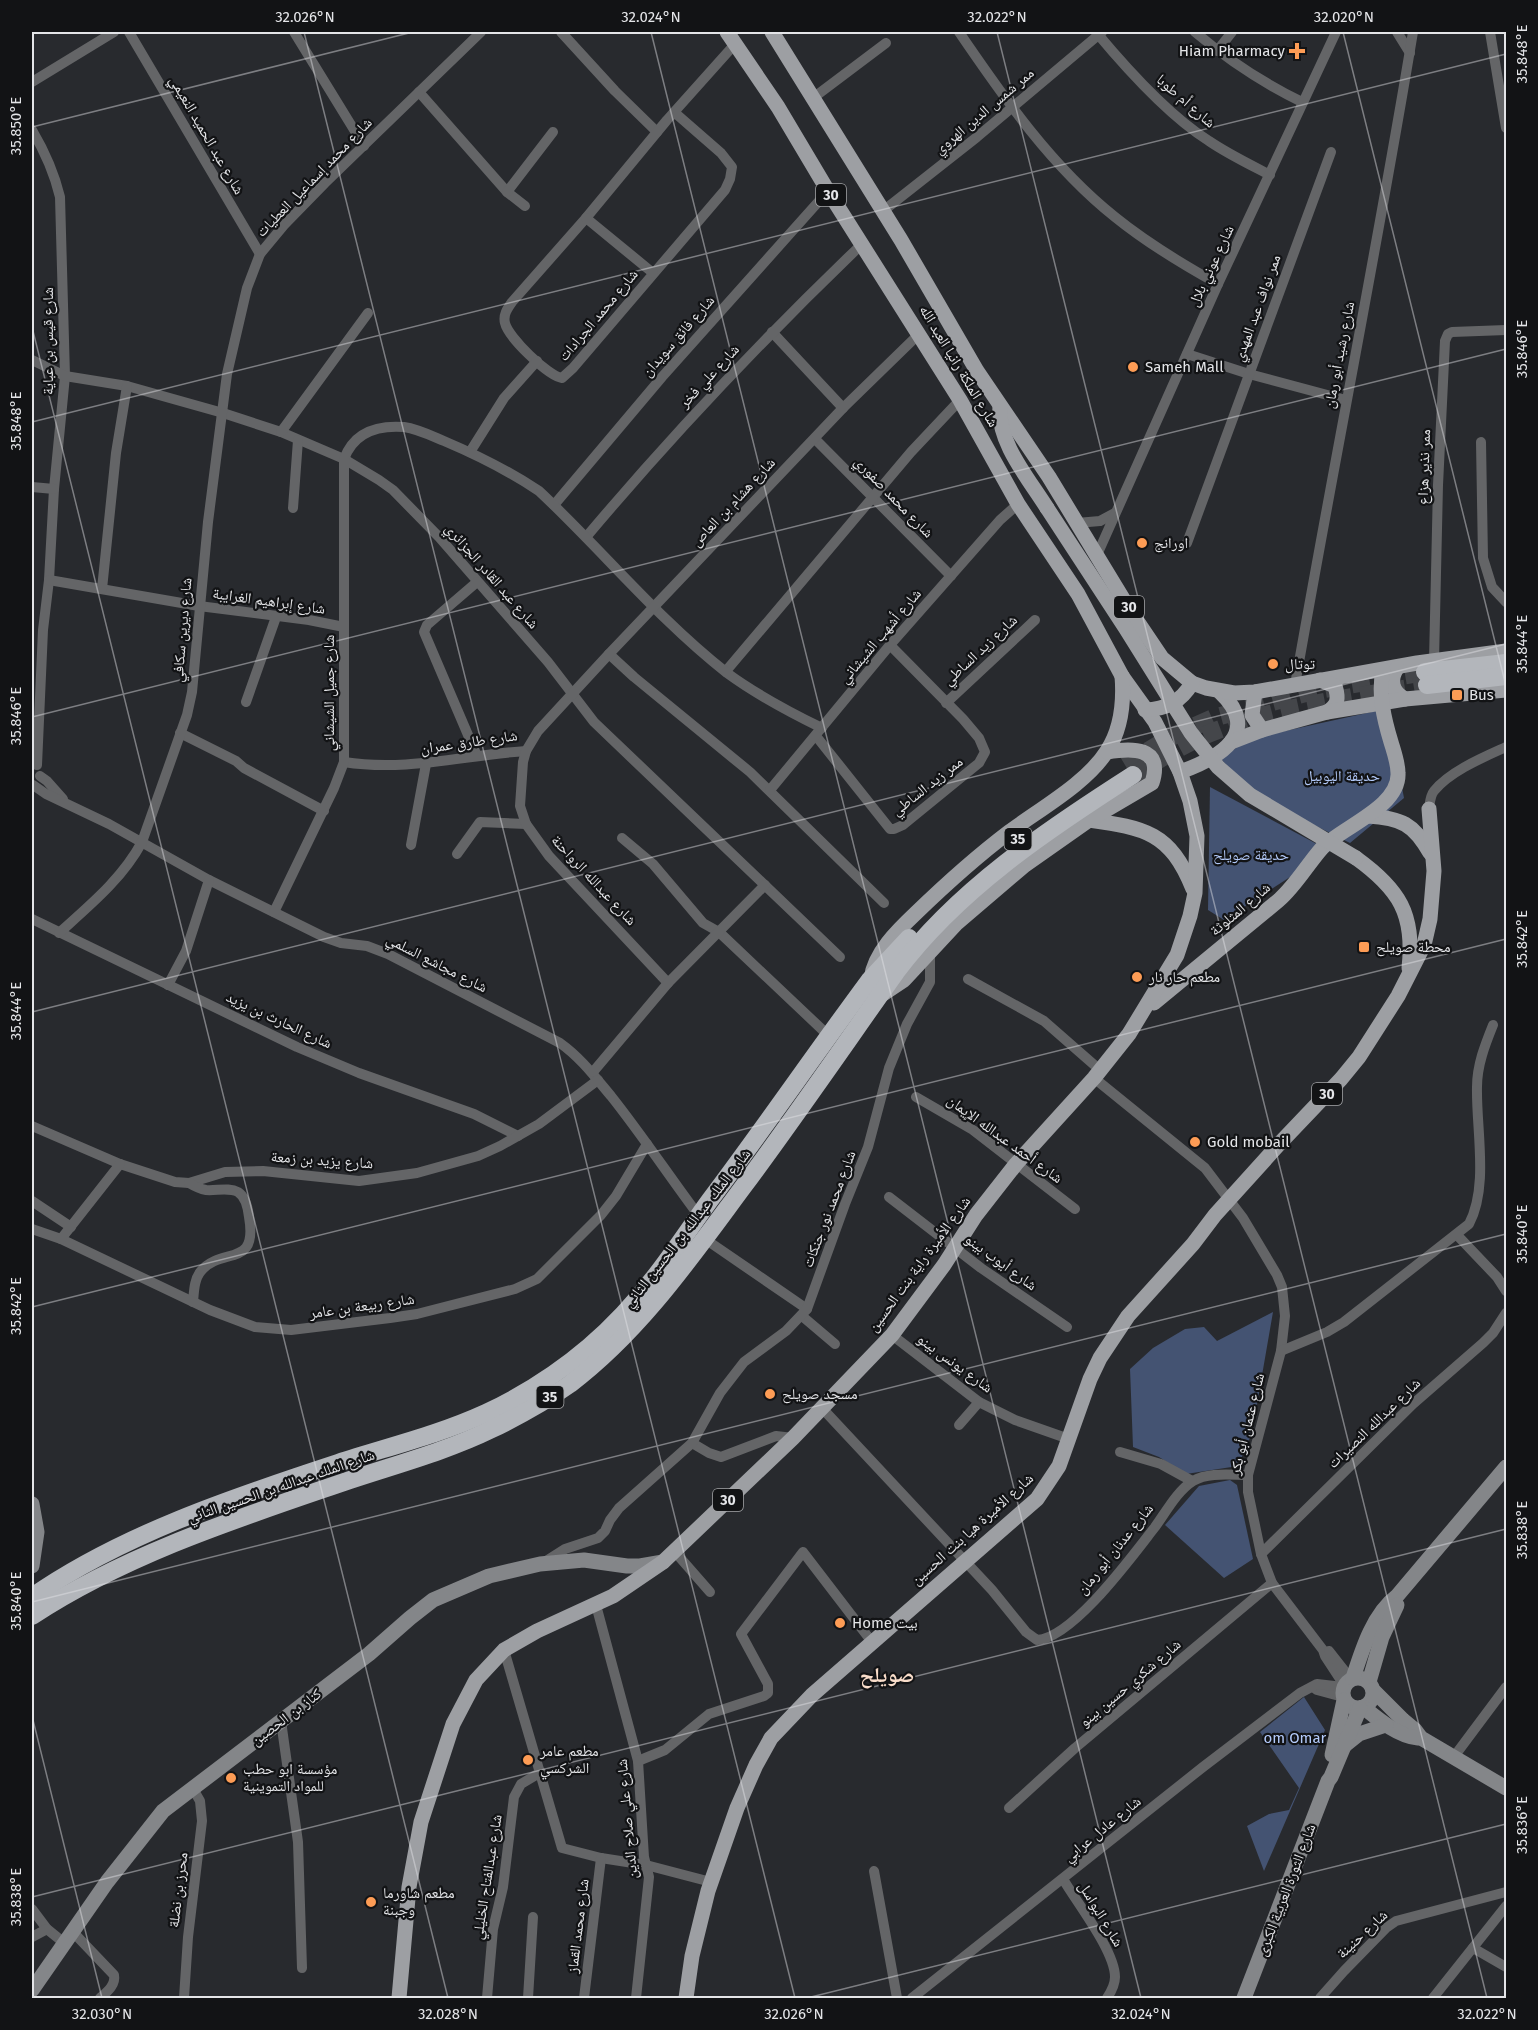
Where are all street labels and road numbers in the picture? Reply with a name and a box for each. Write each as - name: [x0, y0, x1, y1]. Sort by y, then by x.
- street label: ممر شمس الدين الهروي: [930, 64, 1040, 160]
- street label: شارع أم طوبا: [1152, 71, 1219, 132]
- street label: شارع عبد الحميد النعيمي: [163, 72, 248, 199]
- street label: شارع محمد إسماعيل العطيات: [252, 113, 377, 241]
- road number: 30: [816, 184, 846, 206]
- street label: شارع عوني بلال: [1184, 222, 1240, 311]
- street label: ممر نواف عبد المهدي: [1229, 252, 1287, 365]
- street label: شارع محمد الجرادات: [554, 265, 642, 365]
- street label: شارع قيس بن عباية: [39, 287, 58, 395]
- street label: شارع فائق سويدان: [638, 292, 719, 381]
- street label: شارع رشيد أبو رمان: [1320, 300, 1359, 410]
- street label: شارع الملكة رانيا العبد الله: [915, 302, 1003, 431]
- street label: شارع علي فخر: [674, 340, 745, 414]
- street label: ممر نذير هزاع: [1414, 429, 1435, 505]
- street label: شارع محمد صفوري: [849, 453, 937, 544]
- street label: شارع هشام بن العاص: [687, 454, 780, 551]
- street label: شارع عبد القادر الجزائري: [439, 520, 543, 634]
- street label: شارع ديرين سكافي: [168, 577, 198, 683]
- street label: شارع إبراهيم الغرايبة: [211, 584, 327, 619]
- street label: شارع أشهب الشيشاني: [835, 585, 927, 689]
- road number: 30: [1114, 596, 1144, 618]
- street label: شارع زيد الساطي: [939, 611, 1023, 691]
- street label: شارع جميل الشيشاني: [320, 635, 341, 751]
- street label: شارع طارق عمران: [419, 726, 519, 759]
- street label: ممر زيد الساطي: [888, 752, 968, 822]
- road number: 35: [1004, 828, 1032, 850]
- street label: شارع عبدالله الرواحنة: [547, 831, 641, 930]
- street label: شارع المثلوثة: [1206, 878, 1275, 940]
- street label: شارع مجاشع السلمي: [382, 930, 491, 999]
- street label: شارع الحارث بن يزيد: [223, 988, 335, 1053]
- road number: 30: [1312, 1083, 1342, 1105]
- street label: شارع أحمد عبدالله الإيمان: [943, 1091, 1066, 1188]
- street label: شارع الملك عبدالله بن الحسين الثاني: [619, 1145, 757, 1313]
- street label: شارع يزيد بن زمعة: [270, 1147, 374, 1174]
- street label: شارع محمد نور جنكات: [798, 1148, 861, 1270]
- street label: شارع الأميرة راية بنت الحسين: [864, 1193, 975, 1336]
- street label: شارع أيوب بينو: [961, 1230, 1041, 1295]
- street label: شارع ربيعة بن عامر: [307, 1290, 416, 1323]
- street label: شارع يونس بينو: [913, 1330, 996, 1397]
- street label: شارع عثمان أبو بكر: [1225, 1371, 1269, 1478]
- street label: شارع عبدالله النصيرات: [1324, 1374, 1425, 1473]
- road number: 35: [536, 1386, 564, 1408]
- street label: شارع الملك عبدالله بن الحسين الثاني: [185, 1445, 378, 1529]
- street label: شارع الأميرة هيا بنت الحسين: [907, 1469, 1038, 1590]
- road number: 30: [713, 1489, 743, 1511]
- street label: شارع عدنان أبو رمان: [1073, 1500, 1158, 1599]
- street label: شارع شكري حسين بينو: [1076, 1635, 1186, 1733]
- street label: كناز بن الحصين: [247, 1685, 325, 1750]
- street label: شارع علي صلاح الدين: [613, 1758, 644, 1880]
- street label: شارع عادل عرابي: [1060, 1792, 1146, 1868]
- street label: شارع عبدالفتاح الخليلي: [468, 1813, 509, 1941]
- street label: شارع الثورة العربية الكبرى: [1252, 1821, 1321, 1959]
- street label: محرز بن نضلة: [164, 1851, 193, 1929]
- street label: شارع محمد القماز: [563, 1878, 594, 1975]
- street label: شارع البواسل: [1074, 1878, 1128, 1951]
- street label: شارع حنينة: [1333, 1906, 1392, 1963]

